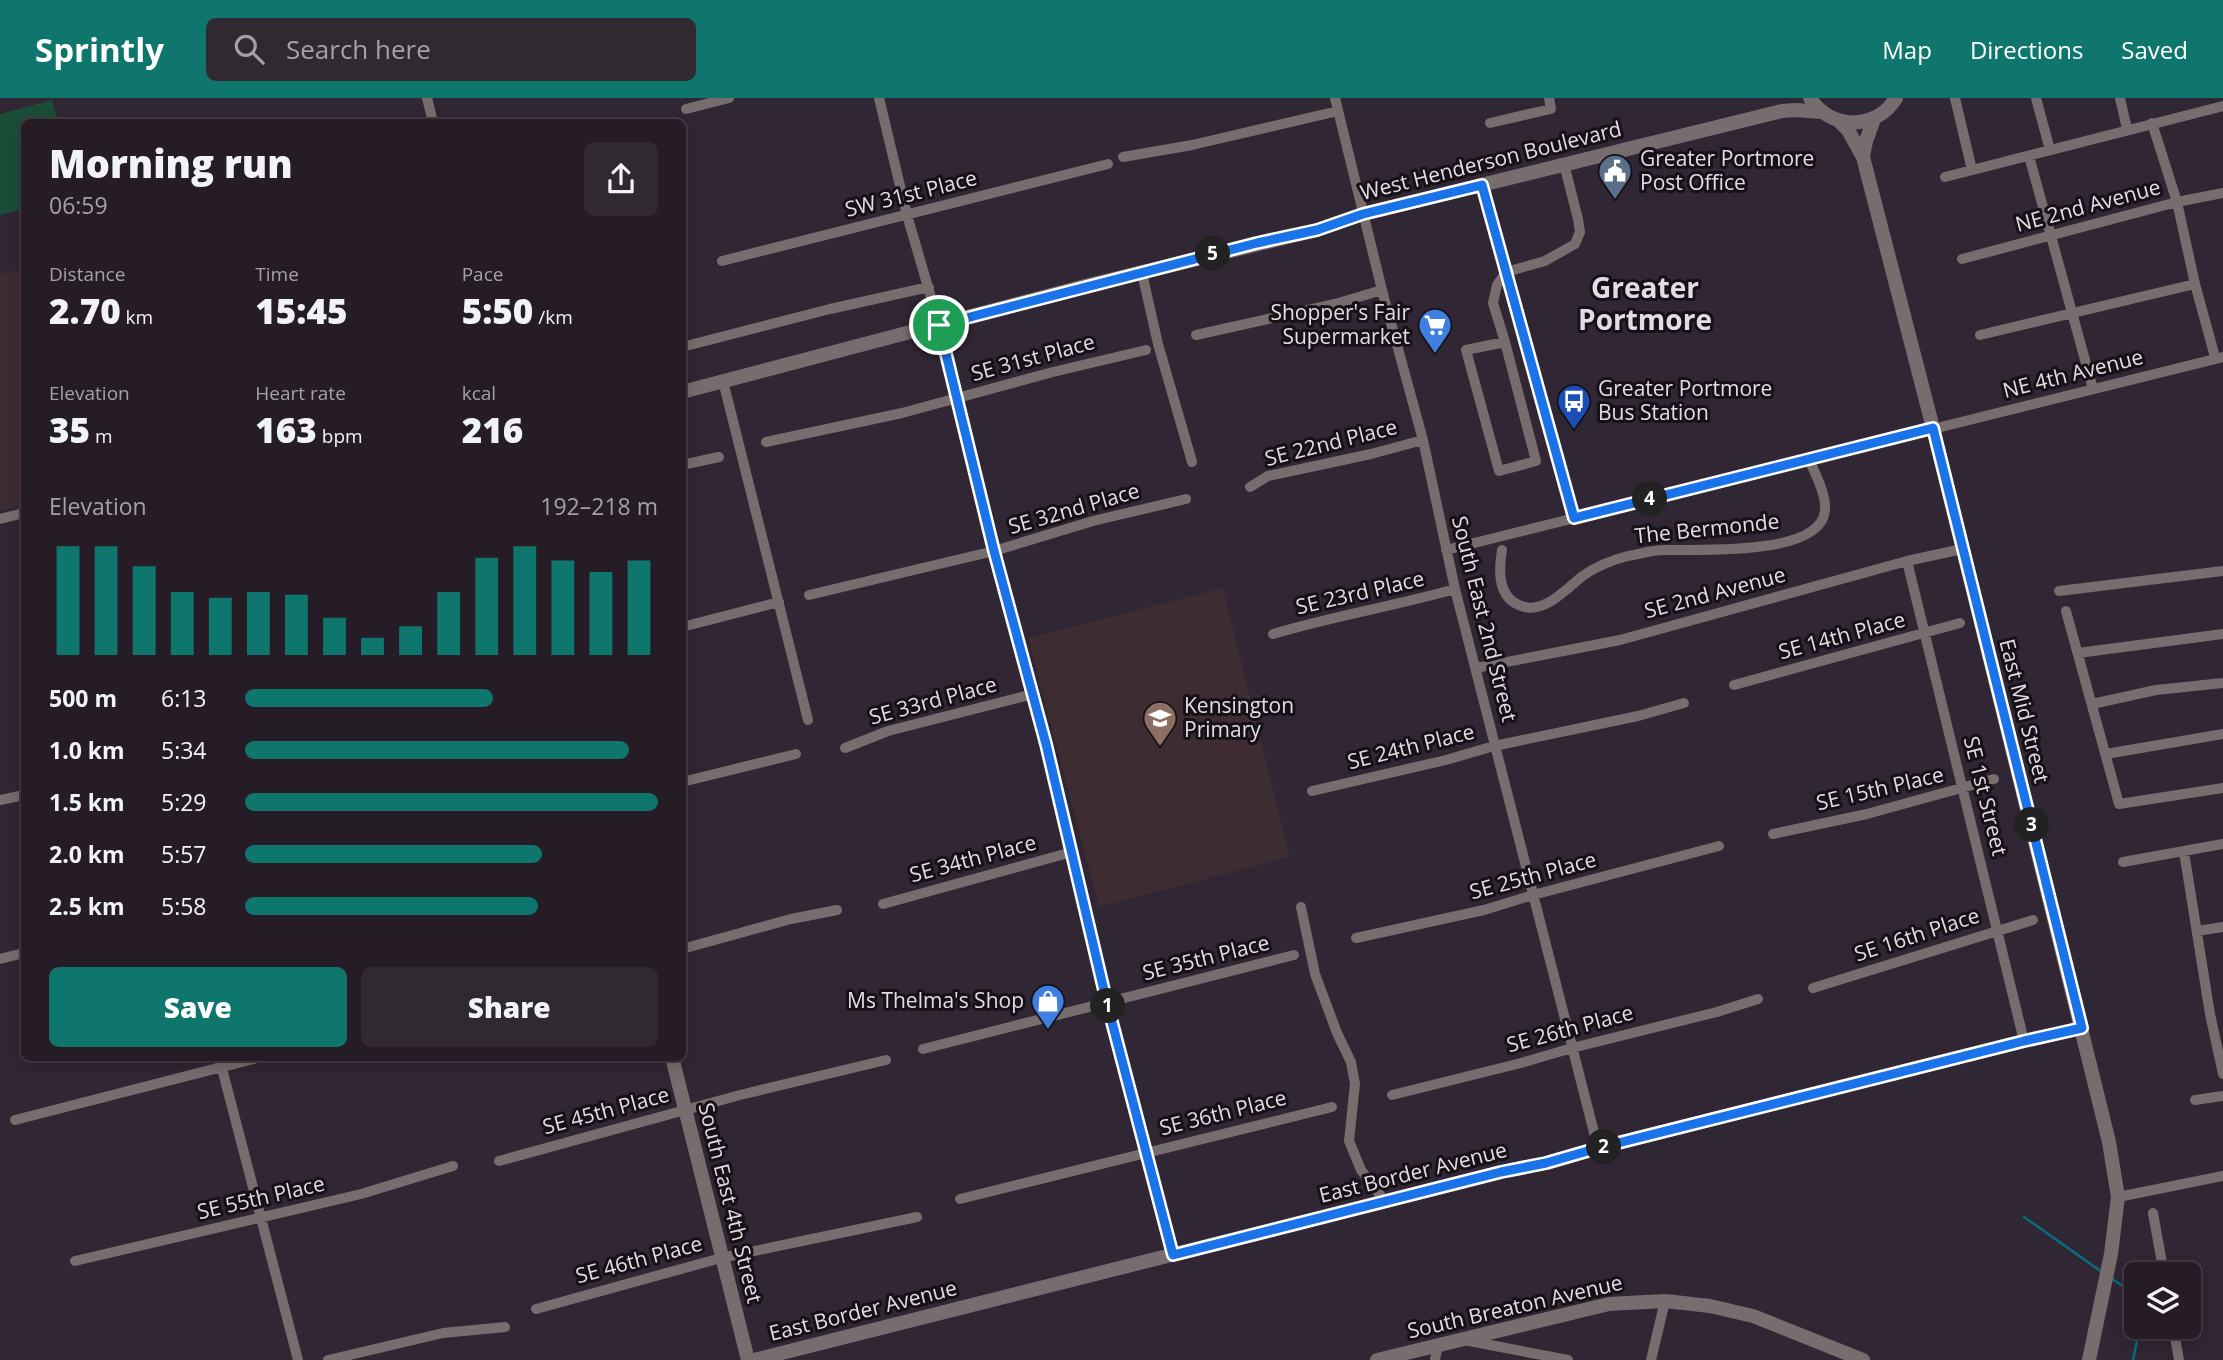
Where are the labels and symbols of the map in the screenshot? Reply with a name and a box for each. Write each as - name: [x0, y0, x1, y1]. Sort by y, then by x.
- street label: West Henderson Boulevard: [1357, 114, 1624, 206]
- place label: Greater Portmore Post Office: [1640, 144, 1814, 196]
- public building icon: Greater Portmore Post Office: [1596, 152, 1634, 201]
- street label: SW 31st Place: [842, 163, 980, 223]
- street label: NE 2nd Avenue: [2012, 172, 2163, 238]
- pin: 5: [1196, 236, 1230, 272]
- district label: Greater Portmore: [1578, 268, 1712, 338]
- pin: [909, 295, 969, 355]
- place label: Shopper's Fair Supermarket: [1270, 298, 1410, 350]
- supermarket icon: Shopper's Fair Supermarket: [1416, 306, 1454, 355]
- street label: SE 31st Place: [968, 327, 1098, 387]
- street label: NE 4th Avenue: [2000, 342, 2146, 404]
- place label: Greater Portmore Bus Station: [1598, 374, 1772, 426]
- bus stop icon: Greater Portmore Bus Station: [1555, 382, 1593, 431]
- street label: SE 22nd Place: [1262, 412, 1400, 472]
- street label: SE 32nd Place: [1005, 476, 1143, 540]
- pin: 4: [1632, 482, 1668, 516]
- street label: The Bermonde: [1633, 506, 1781, 550]
- street label: South East 2nd Street: [1446, 513, 1524, 725]
- street label: SE 2nd Avenue: [1641, 560, 1788, 624]
- street label: SE 23rd Place: [1293, 564, 1427, 620]
- street label: SE 14th Place: [1775, 605, 1908, 665]
- street label: East Mid Street: [1994, 636, 2056, 786]
- street label: SE 33rd Place: [866, 670, 1000, 731]
- place label: Kensington Primary: [1184, 691, 1294, 743]
- school or university icon: Kensington Primary: [1141, 699, 1179, 748]
- street label: SE 24th Place: [1344, 717, 1477, 775]
- street label: SE 1st Street: [1958, 733, 2014, 858]
- street label: SE 15th Place: [1813, 760, 1946, 816]
- pin: 3: [2014, 808, 2050, 842]
- street label: SE 34th Place: [906, 828, 1039, 888]
- street label: SE 25th Place: [1466, 845, 1599, 905]
- street label: SE 16th Place: [1851, 901, 1983, 967]
- street label: SE 35th Place: [1139, 928, 1272, 986]
- shop icon: Ms Thelma's Shop: [1029, 982, 1067, 1031]
- place label: Ms Thelma's Shop: [847, 986, 1024, 1014]
- pin: 1: [1090, 988, 1126, 1024]
- street label: SE 26th Place: [1503, 998, 1636, 1058]
- street label: SE 45th Place: [539, 1080, 672, 1140]
- street label: SE 36th Place: [1156, 1083, 1289, 1141]
- street label: South East 4th Street: [693, 1100, 769, 1306]
- pin: 2: [1586, 1130, 1622, 1164]
- street label: East Border Avenue: [1316, 1135, 1510, 1209]
- street label: SE 55th Place: [194, 1169, 327, 1225]
- street label: SE 46th Place: [572, 1229, 705, 1289]
- street label: South Breaton Avenue: [1404, 1268, 1625, 1344]
- street label: East Border Avenue: [766, 1273, 960, 1347]

